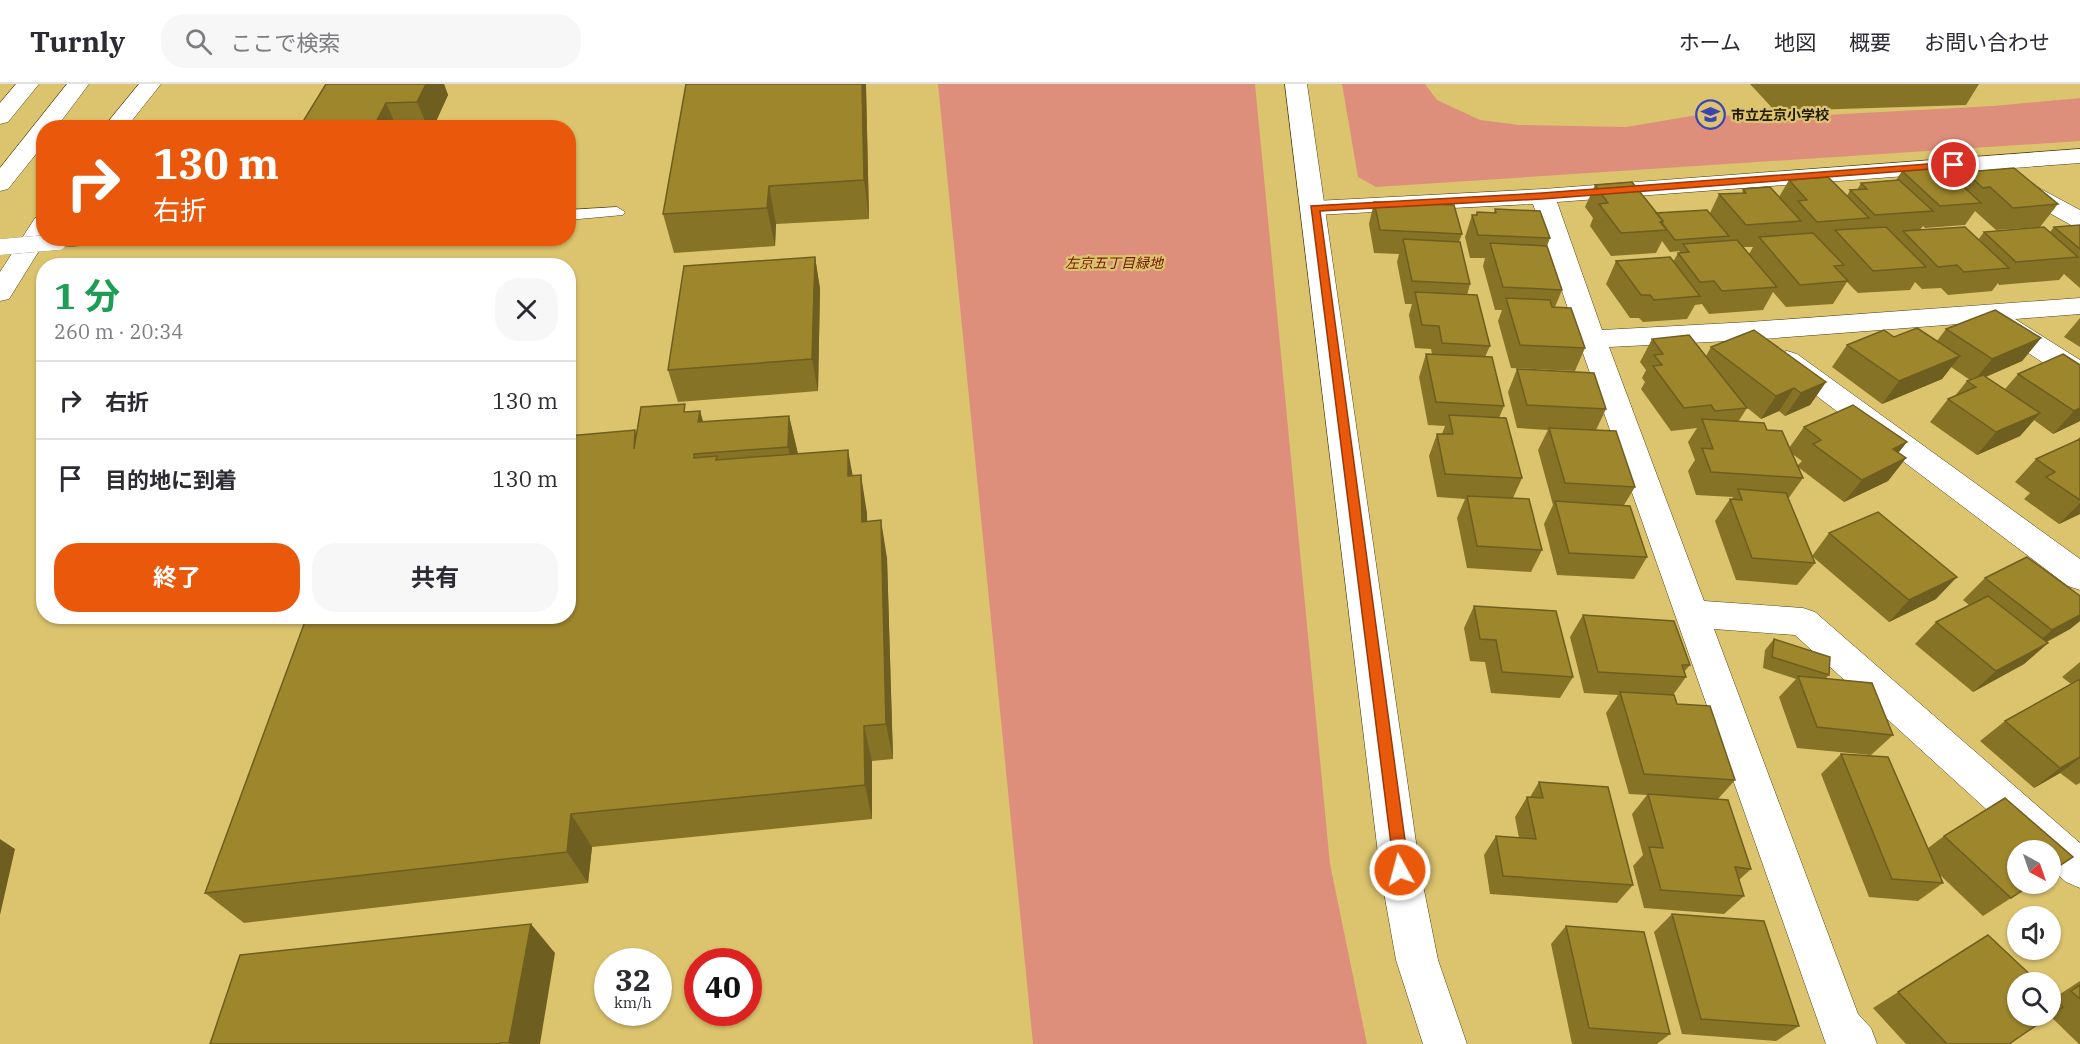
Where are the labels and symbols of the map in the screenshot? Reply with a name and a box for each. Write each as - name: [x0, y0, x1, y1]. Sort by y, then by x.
- school or university icon: 市立左京小学校: [1694, 99, 1726, 131]
- place label: 市立左京小学校: [1731, 106, 1829, 124]
- pin: [1928, 139, 1979, 190]
- park label: 左京五丁目緑地: [1065, 254, 1165, 272]
- position arrow: [1368, 838, 1432, 902]
- north arrow: [2007, 840, 2061, 894]
- speed limit sign: 40: [684, 948, 762, 1026]

